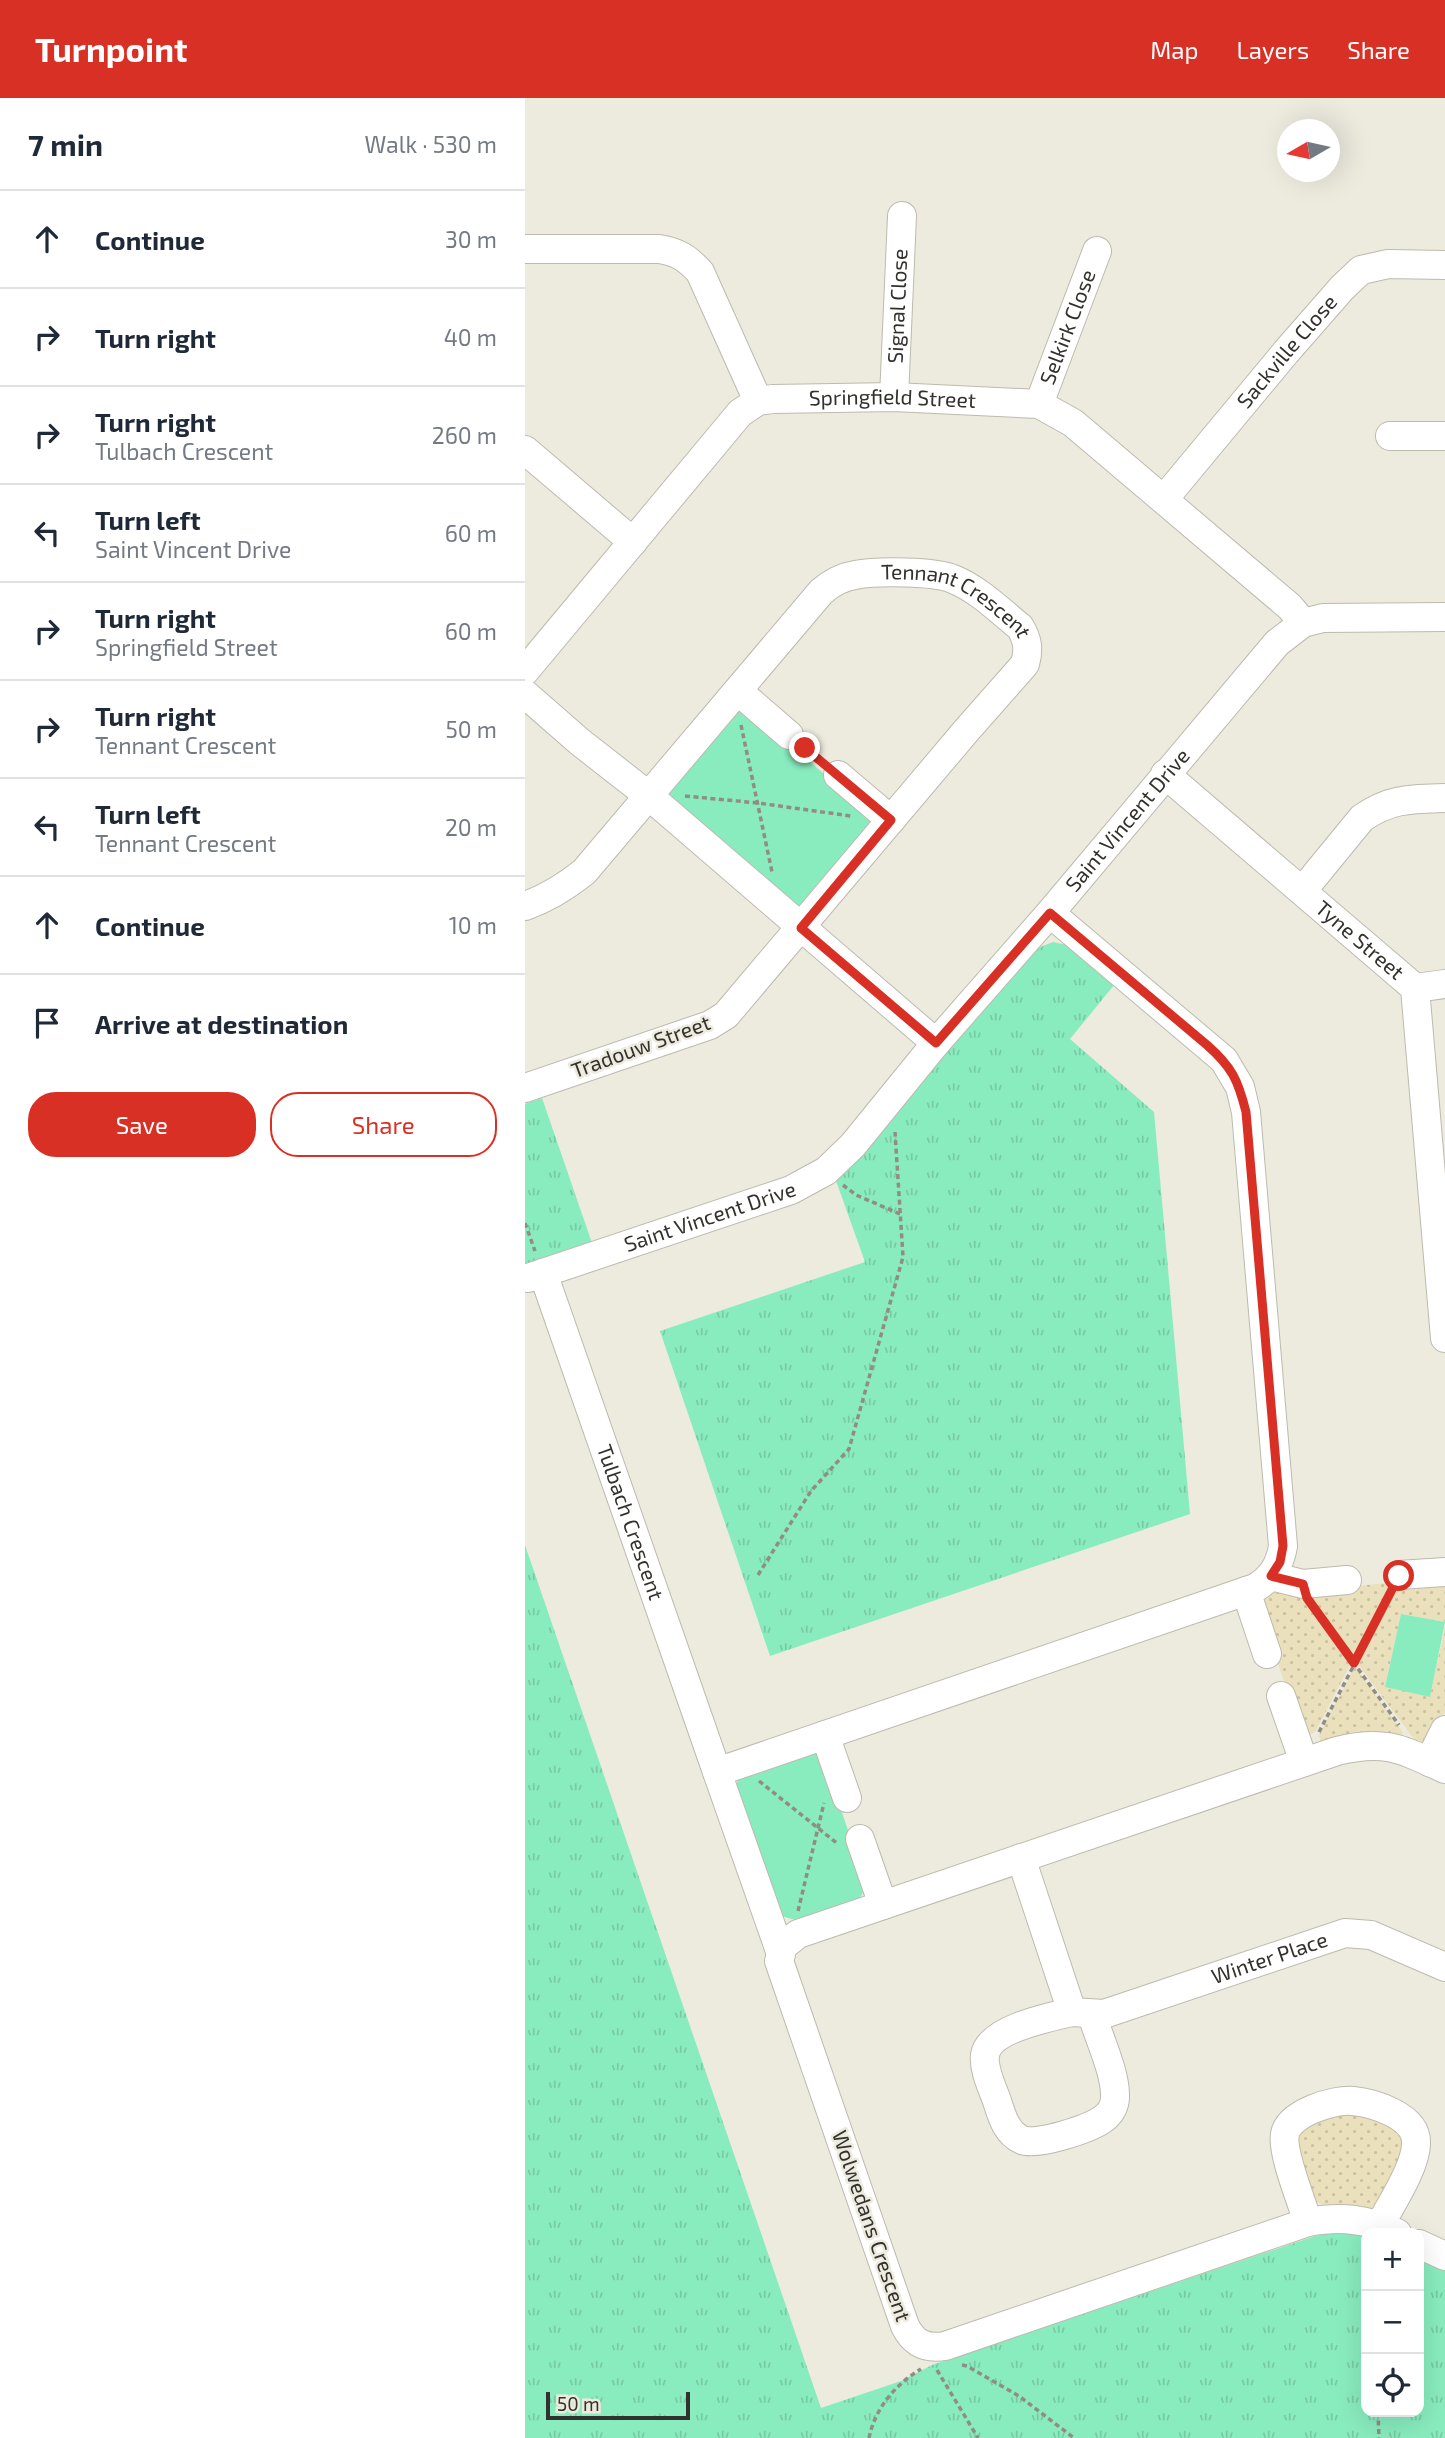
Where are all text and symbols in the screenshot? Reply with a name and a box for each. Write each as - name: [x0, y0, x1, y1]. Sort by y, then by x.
- text: Turnpoint: [35, 29, 188, 69]
- text: Map: [1150, 35, 1198, 64]
- text: Layers: [1236, 35, 1309, 64]
- text: Share: [1347, 35, 1410, 64]
- north arrow: [1277, 119, 1340, 182]
- text: 7 min: [28, 126, 103, 162]
- text: Walk · 530 m: [365, 130, 497, 158]
- icon: ahead: [28, 220, 66, 258]
- text: Continue: [95, 224, 205, 255]
- text: 30 m: [445, 225, 497, 253]
- street label: Signal Close: [881, 248, 912, 364]
- street label: Selkirk Close: [1034, 266, 1100, 388]
- street label: Sackville Close: [1231, 289, 1341, 413]
- icon: right: [28, 318, 66, 356]
- text: Turn right: [95, 322, 216, 353]
- text: 40 m: [444, 323, 497, 351]
- street label: Springfield Street: [809, 383, 976, 412]
- text: Turn right: [95, 406, 216, 437]
- icon: right: [28, 416, 66, 454]
- text: 260 m: [432, 421, 497, 449]
- text: Tulbach Crescent: [95, 437, 273, 465]
- text: Turn left: [95, 504, 201, 535]
- icon: left: [28, 514, 66, 552]
- text: 60 m: [445, 519, 497, 547]
- text: Saint Vincent Drive: [95, 535, 291, 563]
- street label: Tennant Crescent: [881, 558, 1038, 641]
- text: Turn right: [95, 602, 216, 633]
- icon: right: [28, 612, 66, 650]
- text: 60 m: [445, 617, 497, 645]
- text: Springfield Street: [95, 633, 278, 661]
- text: Turn right: [95, 700, 216, 731]
- icon: right: [28, 710, 66, 748]
- text: 50 m: [446, 715, 497, 743]
- text: Tennant Crescent: [95, 731, 276, 759]
- route end: [789, 732, 820, 763]
- street label: Saint Vincent Drive: [1059, 743, 1194, 896]
- text: Turn left: [95, 798, 201, 829]
- icon: left: [28, 808, 66, 846]
- text: 20 m: [445, 813, 497, 841]
- text: Tennant Crescent: [95, 829, 276, 857]
- street label: Tyne Street: [1311, 895, 1410, 984]
- icon: ahead: [28, 906, 66, 944]
- text: Continue: [95, 910, 205, 941]
- text: 10 m: [449, 911, 497, 939]
- icon: arrive: [28, 1004, 66, 1042]
- text: Arrive at destination: [95, 1008, 348, 1039]
- street label: Tradouw Street: [568, 1009, 713, 1082]
- button: Save: [28, 1092, 256, 1157]
- button: Share: [270, 1092, 497, 1157]
- street label: Saint Vincent Drive: [621, 1175, 799, 1256]
- street label: Tulbach Crescent: [593, 1441, 670, 1603]
- route start: [1383, 1560, 1414, 1591]
- street label: Winter Place: [1208, 1926, 1330, 1988]
- street label: Wolwedans Crescent: [828, 2127, 917, 2324]
- map controls: [1361, 2228, 1424, 2417]
- button: +: [1361, 2228, 1424, 2291]
- button: −: [1361, 2291, 1424, 2354]
- button: locate: [1361, 2354, 1424, 2417]
- scale bar: [546, 2389, 689, 2421]
- text: 50 m: [557, 2392, 600, 2415]

